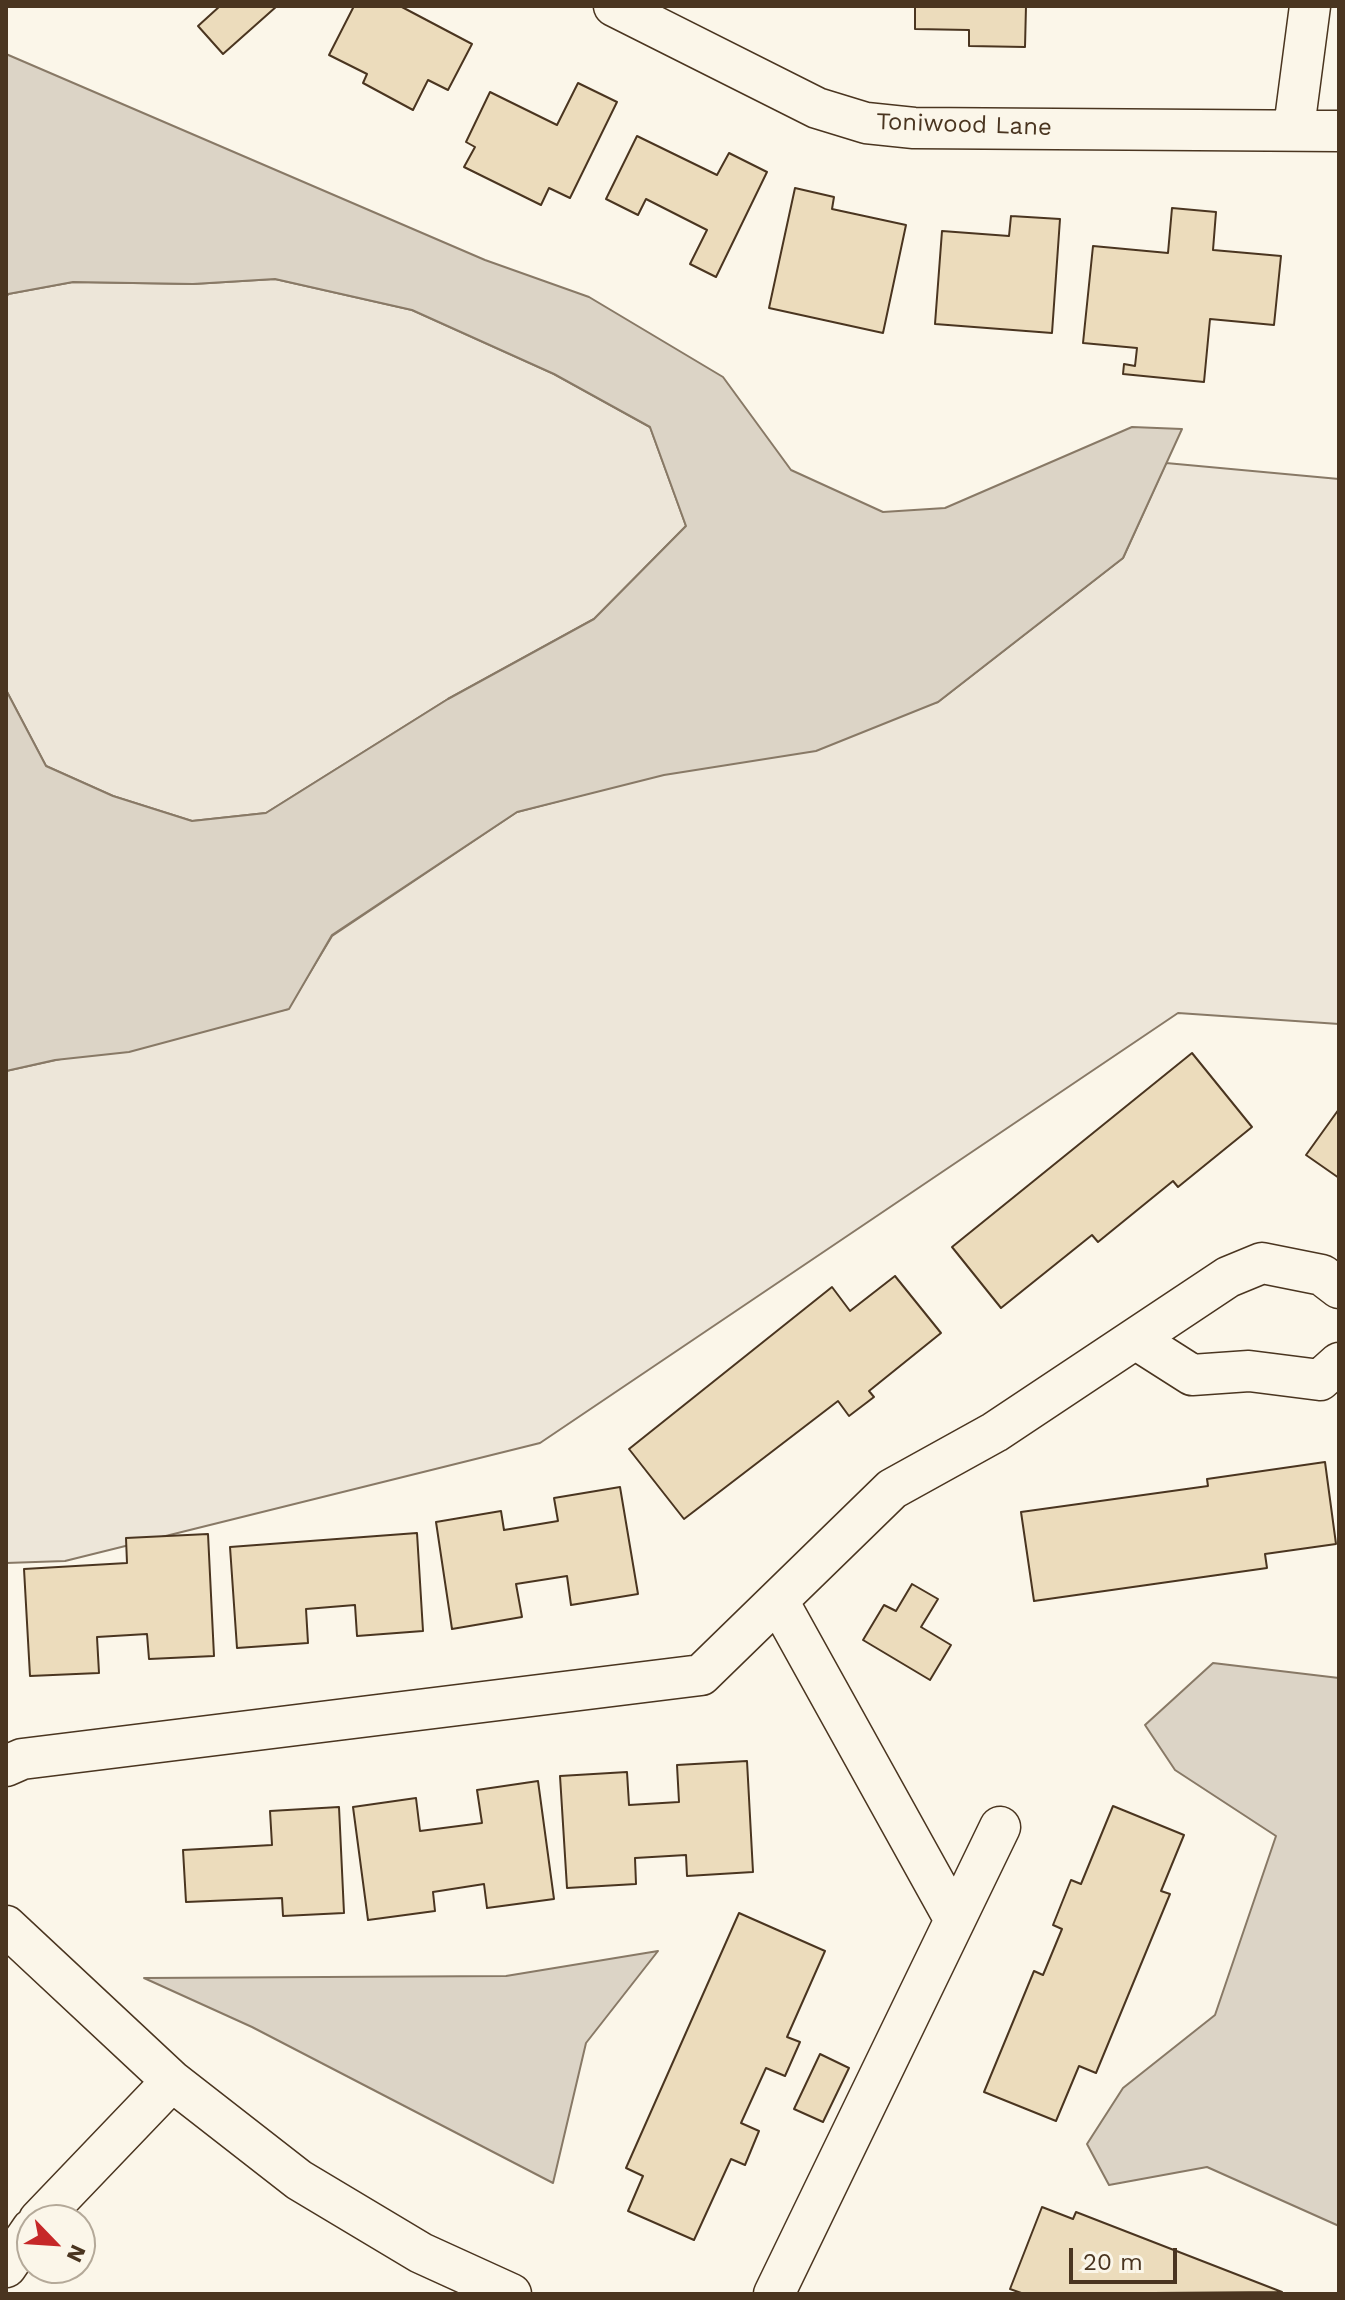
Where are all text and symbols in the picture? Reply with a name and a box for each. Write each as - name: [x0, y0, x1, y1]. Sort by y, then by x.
- street label: Toniwood Lane: [876, 108, 1052, 142]
- north arrow: [16, 2204, 96, 2284]
- scale bar: [1073, 2232, 1181, 2282]
- text: N: [62, 2241, 91, 2266]
- text: 20 m: [1083, 2248, 1143, 2276]

